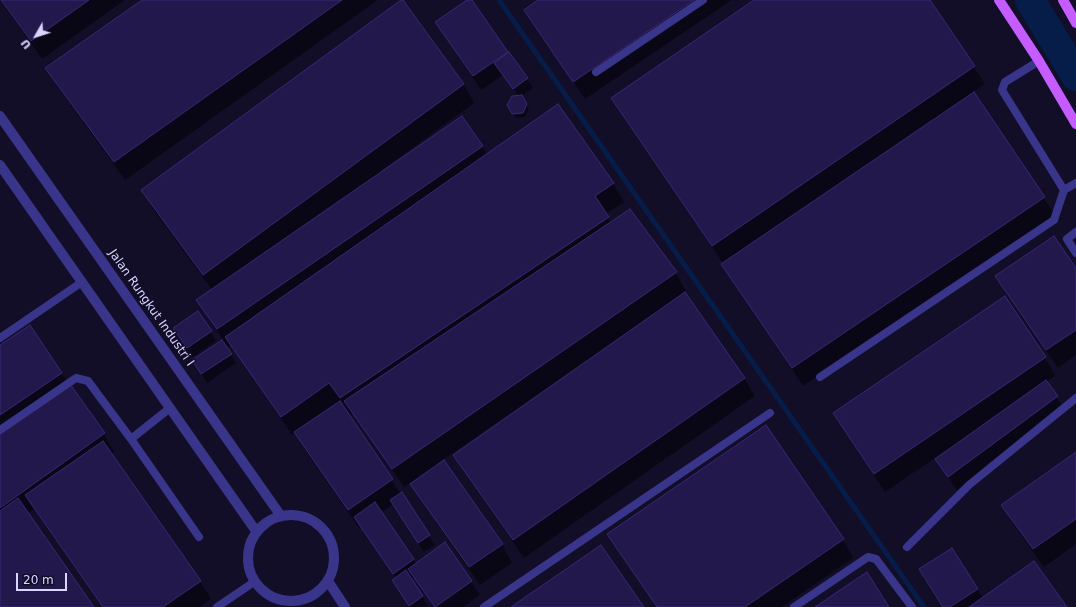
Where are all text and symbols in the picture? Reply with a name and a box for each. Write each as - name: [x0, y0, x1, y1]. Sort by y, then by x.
- north arrow: [16, 16, 56, 56]
- text: U: [18, 36, 34, 51]
- street label: Jalan Rungkut Industri I: [105, 247, 197, 369]
- scale bar: [18, 565, 69, 591]
- text: 20 m: [23, 573, 54, 587]

